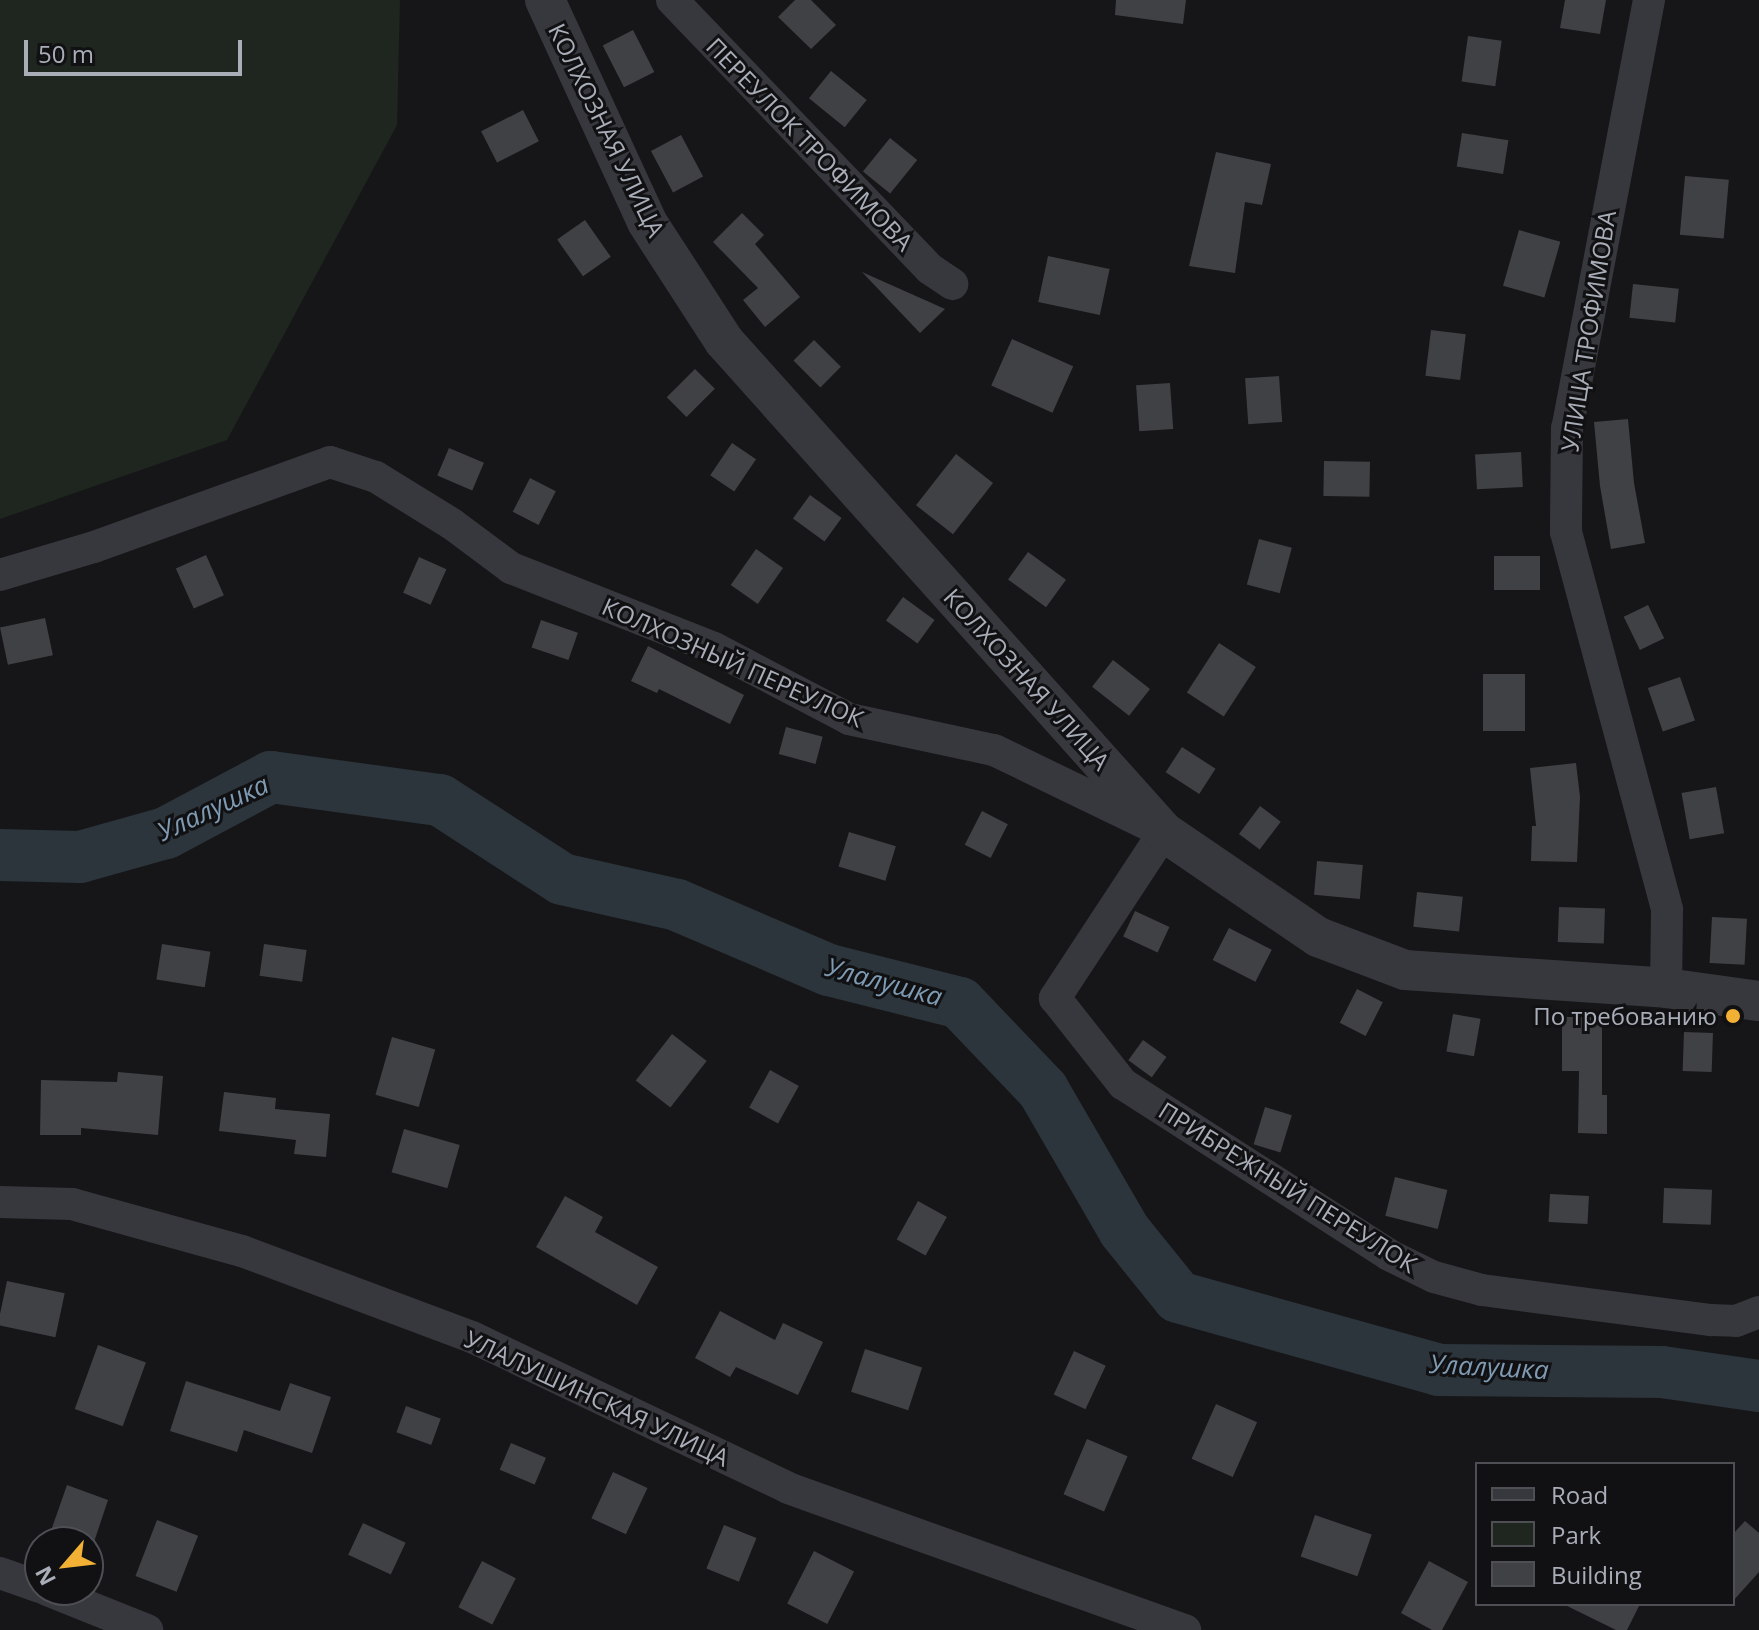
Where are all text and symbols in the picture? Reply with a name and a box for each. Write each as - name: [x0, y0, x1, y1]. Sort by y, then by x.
- street label: КОЛХОЗНАЯ УЛИЦА: [543, 19, 671, 241]
- scale bar: [28, 24, 246, 74]
- street label: ПЕРЕУЛОК ТРОФИМОВА: [701, 32, 919, 256]
- text: 50 m: [38, 37, 94, 70]
- street label: УЛИЦА ТРОФИМОВА: [1555, 208, 1621, 454]
- street label: КОЛХОЗНАЯ УЛИЦА: [938, 582, 1116, 776]
- street label: КОЛХОЗНЫЙ ПЕРЕУЛОК: [598, 591, 868, 733]
- water label: Улалушка: [152, 769, 274, 847]
- water label: Улалушка: [822, 951, 946, 1013]
- place label: По требованию: [1533, 1002, 1717, 1030]
- marker: По требованию: [1724, 1007, 1742, 1025]
- street label: ПРИБРЕЖНЫЙ ПЕРЕУЛОК: [1154, 1096, 1422, 1278]
- street label: УЛАЛУШИНСКАЯ УЛИЦА: [460, 1324, 734, 1472]
- water label: Улалушка: [1429, 1348, 1549, 1386]
- legend: [1475, 1462, 1735, 1606]
- text: Road: [1551, 1478, 1608, 1511]
- text: Park: [1551, 1518, 1601, 1551]
- north arrow: [24, 1526, 104, 1606]
- text: Building: [1551, 1558, 1642, 1591]
- text: N: [27, 1561, 62, 1591]

